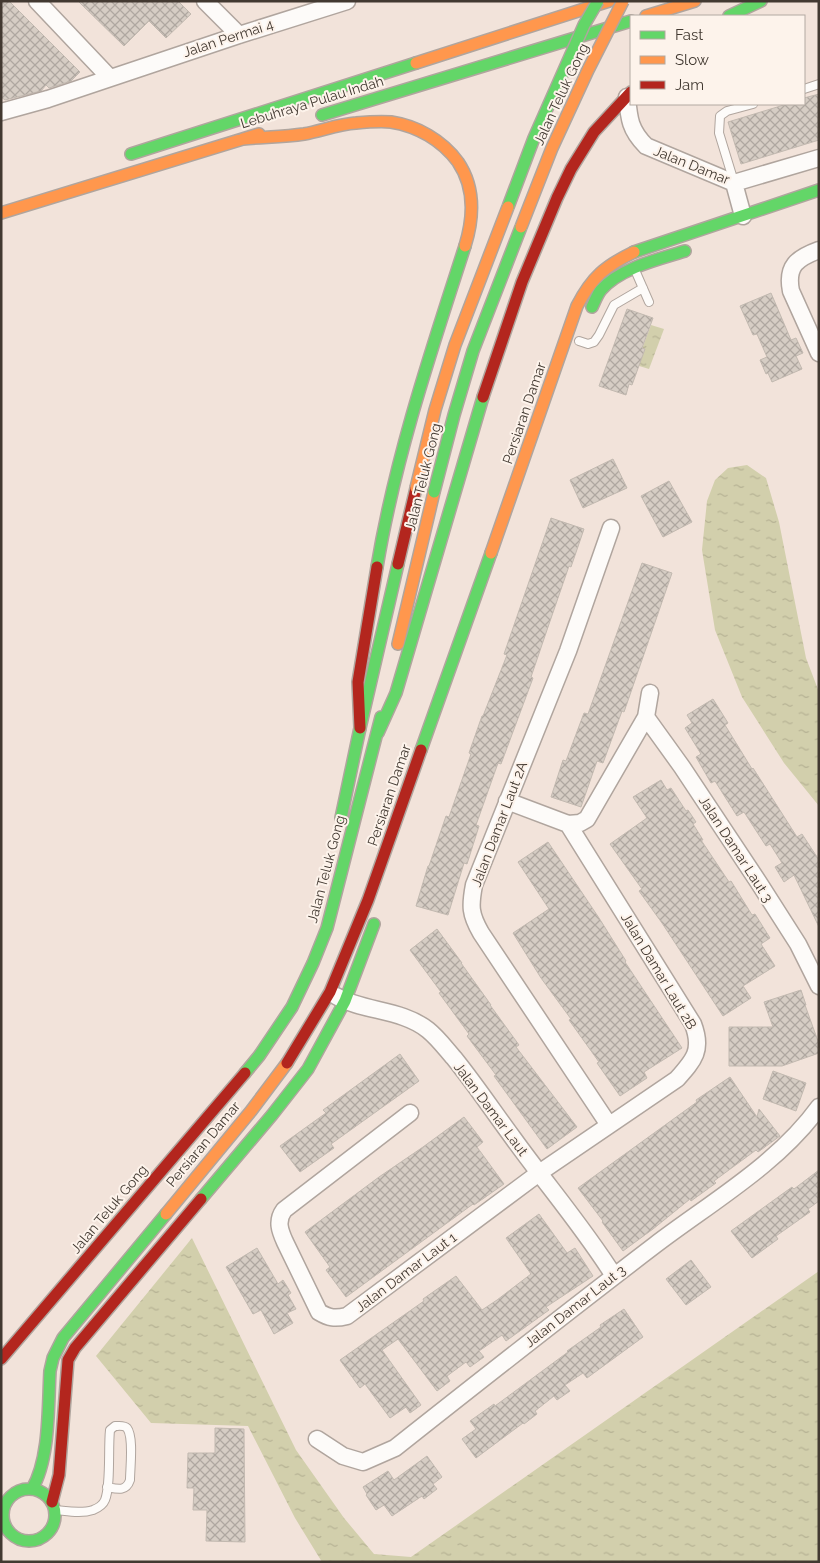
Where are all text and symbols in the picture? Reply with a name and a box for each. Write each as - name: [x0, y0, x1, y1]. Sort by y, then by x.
- legend: [630, 15, 805, 105]
- street label: Jalan Permai 4: [181, 16, 275, 60]
- text: Fast: [675, 26, 703, 44]
- street label: Jalan Teluk Gong: [530, 41, 592, 147]
- text: Slow: [675, 51, 709, 69]
- street label: Lebuhraya Pulau Indah: [239, 73, 385, 131]
- text: Jam: [675, 76, 704, 94]
- street label: Jalan Damar: [652, 143, 732, 188]
- street label: Persiaran Damar: [499, 360, 549, 466]
- street label: Jalan Teluk Gong: [402, 421, 444, 533]
- street label: Persiaran Damar: [364, 742, 414, 848]
- street label: Jalan Damar Laut 2A: [468, 759, 530, 889]
- street label: Jalan Damar Laut 3: [696, 793, 776, 905]
- street label: Jalan Teluk Gong: [304, 814, 348, 924]
- street label: Jalan Damar Laut 2B: [618, 910, 700, 1032]
- street label: Jalan Damar Laut: [451, 1059, 531, 1159]
- street label: Persiaran Damar: [163, 1098, 243, 1190]
- street label: Jalan Teluk Gong: [67, 1162, 151, 1256]
- street label: Jalan Damar Laut 1: [352, 1229, 460, 1315]
- street label: Jalan Damar Laut 3: [521, 1262, 629, 1350]

